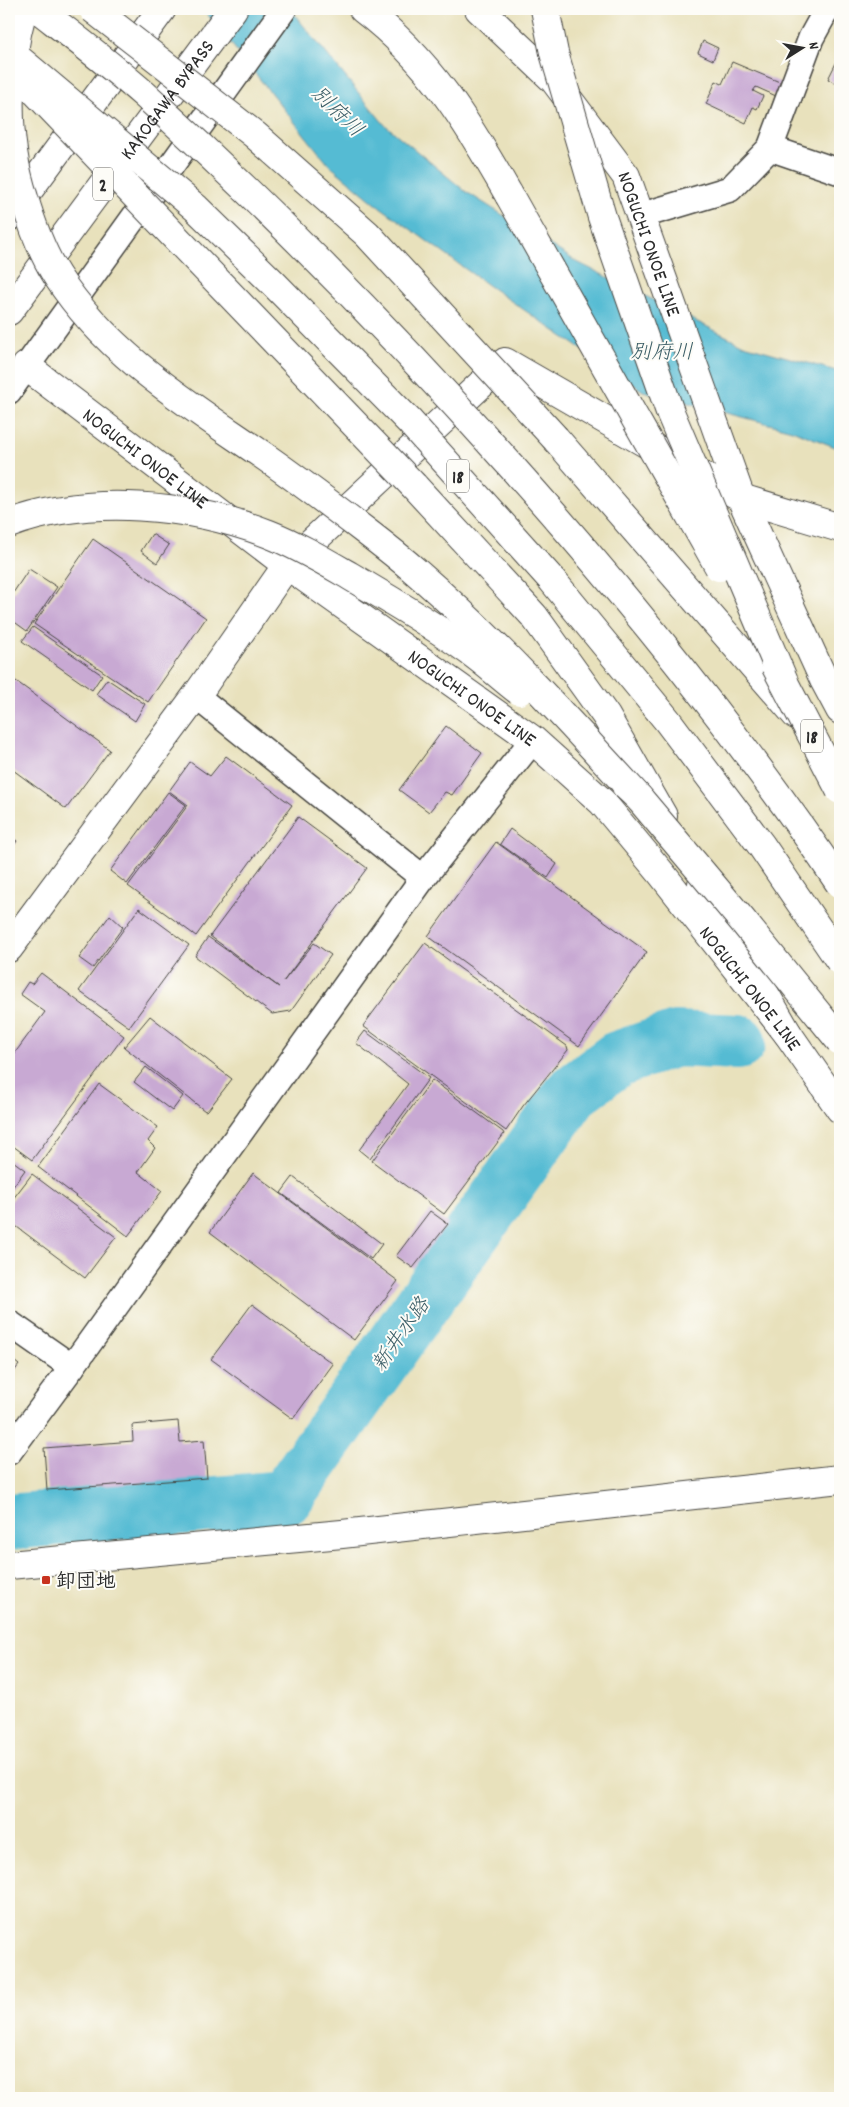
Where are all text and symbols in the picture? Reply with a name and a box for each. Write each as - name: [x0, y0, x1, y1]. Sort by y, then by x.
- north arrow: [776, 22, 826, 72]
- street label: KAKOGAWA BYPASS: [115, 35, 223, 167]
- text: N: [802, 41, 823, 51]
- water label: 別府川: [303, 80, 369, 146]
- road number: 2: [93, 168, 113, 200]
- street label: NOGUCHI ONOE LINE: [609, 168, 686, 321]
- water label: 別府川: [631, 339, 694, 369]
- street label: NOGUCHI ONOE LINE: [75, 403, 213, 517]
- road number: 18: [447, 460, 469, 492]
- street label: NOGUCHI ONOE LINE: [401, 644, 541, 755]
- road number: 18: [801, 719, 823, 752]
- street label: NOGUCHI ONOE LINE: [691, 921, 807, 1057]
- water label: 新井水路: [366, 1292, 439, 1379]
- place label: 卸団地: [56, 1569, 116, 1597]
- marker: 卸団地: [40, 1574, 52, 1586]

